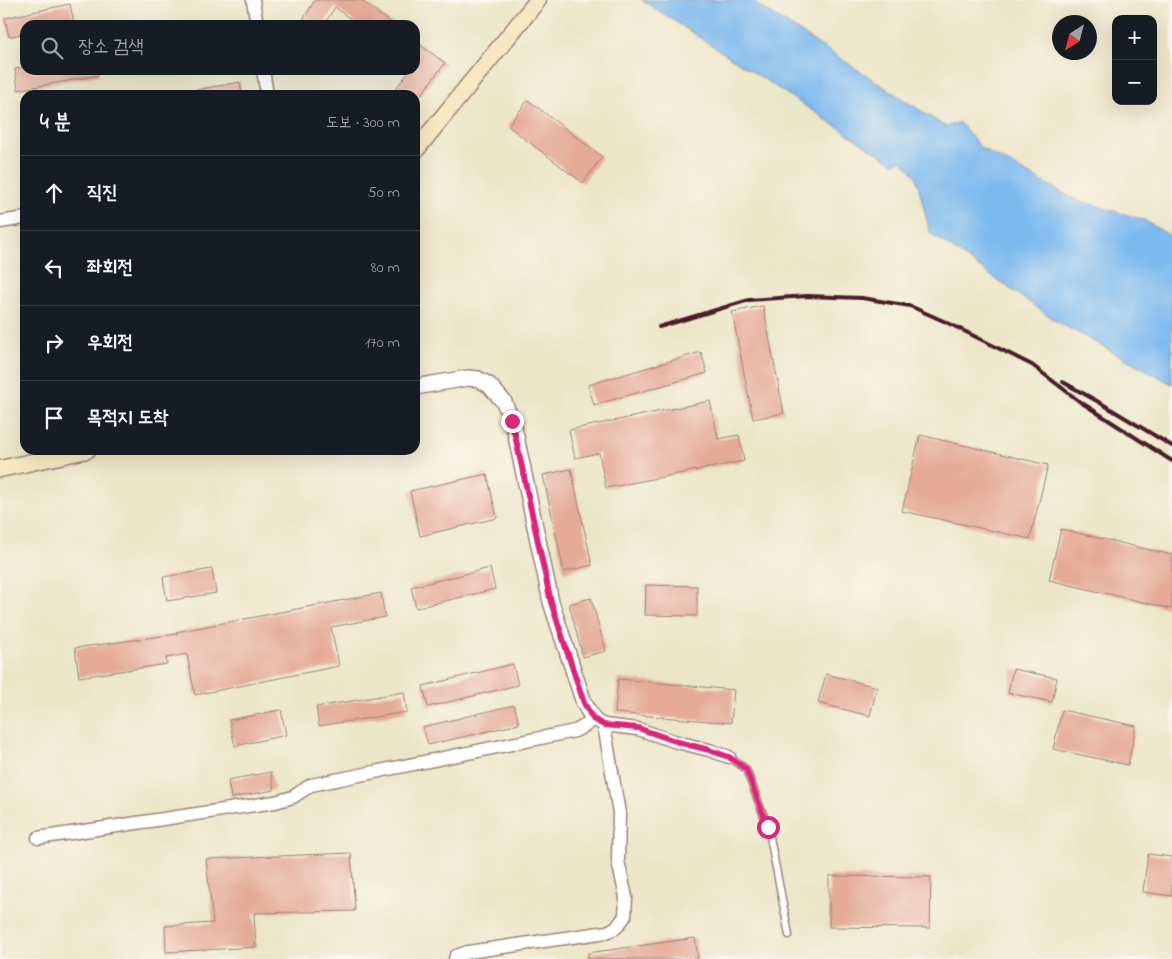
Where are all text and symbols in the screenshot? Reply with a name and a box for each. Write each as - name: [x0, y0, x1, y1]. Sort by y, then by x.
- north arrow: [1052, 15, 1097, 60]
- map controls: [1112, 15, 1157, 105]
- button: +: [1112, 15, 1157, 60]
- search box: [20, 20, 420, 75]
- icon: search: [38, 34, 66, 62]
- text: 장소 검색: [78, 34, 144, 61]
- button: −: [1112, 60, 1157, 105]
- text: 4 분: [40, 108, 71, 138]
- text: 도보 · 300 m: [326, 111, 400, 135]
- icon: ahead: [40, 179, 68, 207]
- text: 직진: [87, 180, 118, 207]
- text: 50 m: [368, 181, 400, 205]
- icon: left: [40, 254, 68, 282]
- text: 좌회전: [87, 255, 133, 282]
- text: 80 m: [371, 256, 400, 280]
- icon: right: [40, 329, 68, 357]
- text: 우회전: [87, 330, 133, 357]
- text: 170 m: [365, 331, 400, 355]
- icon: arrive: [40, 404, 68, 432]
- text: 목적지 도착: [87, 405, 168, 432]
- route end: [501, 410, 524, 433]
- route start: [757, 816, 780, 839]

